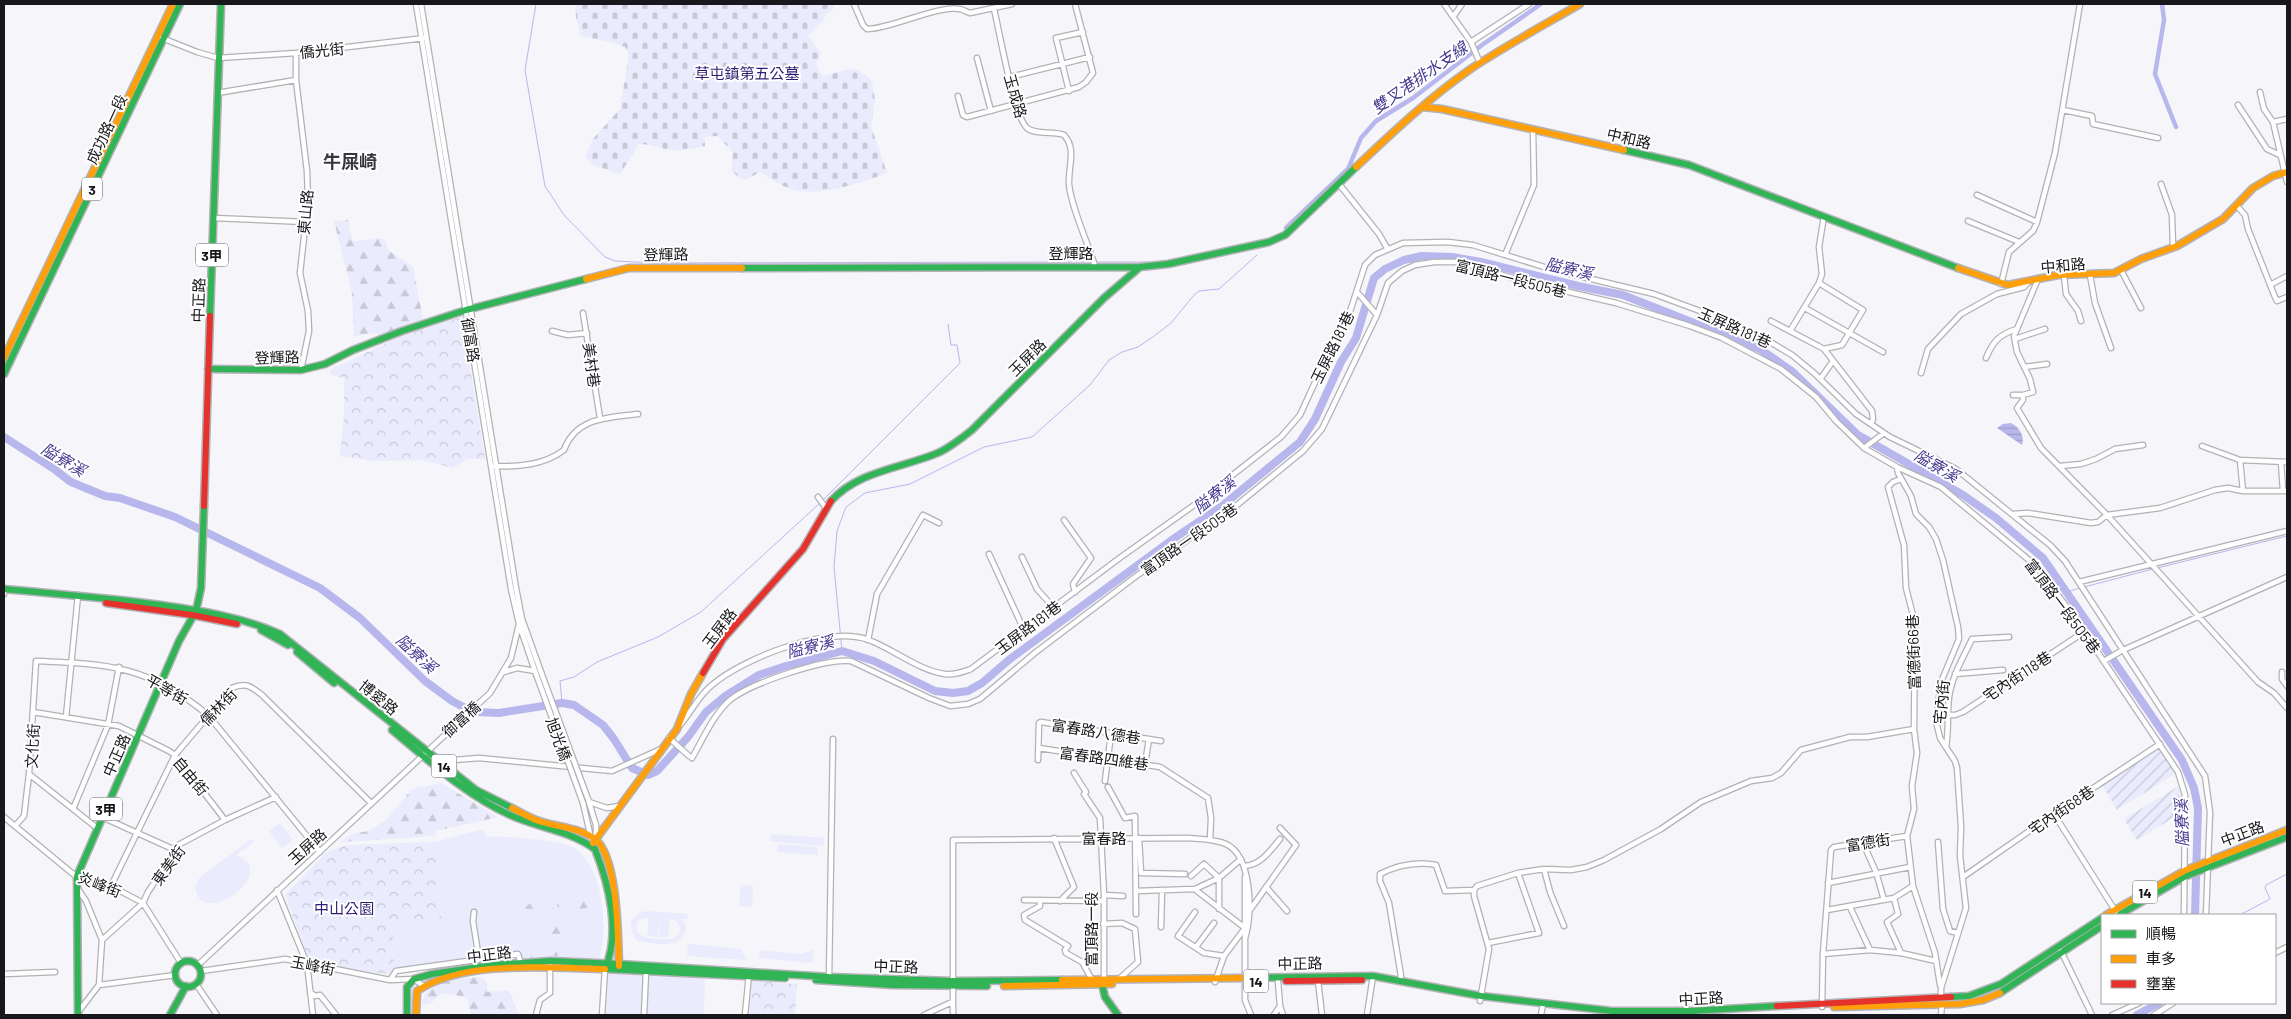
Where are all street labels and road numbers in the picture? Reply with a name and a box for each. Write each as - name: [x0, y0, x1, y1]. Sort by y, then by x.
- street label: 僑光街: [299, 39, 345, 61]
- street label: 玉成路: [1001, 72, 1031, 120]
- street label: 成功路一段: [82, 91, 130, 167]
- street label: 中和路: [1605, 124, 1653, 152]
- road number: 3: [82, 178, 102, 200]
- street label: 東山路: [294, 189, 316, 235]
- road number: 3甲: [196, 244, 228, 266]
- street label: 登輝路: [1048, 244, 1094, 262]
- street label: 登輝路: [643, 245, 689, 263]
- street label: 中和路: [2040, 254, 2086, 276]
- street label: 富頂路一段505巷: [1454, 255, 1568, 301]
- street label: 中正路: [188, 277, 208, 323]
- street label: 玉屏路181巷: [1696, 303, 1774, 351]
- street label: 玉屏路181巷: [1307, 308, 1357, 386]
- street label: 御富路: [459, 316, 483, 364]
- street label: 玉屏路: [1005, 335, 1049, 379]
- street label: 美村巷: [580, 341, 604, 389]
- street label: 登輝路: [254, 347, 300, 367]
- street label: 富頂路一段505巷: [1137, 499, 1241, 579]
- street label: 富頂路一段505巷: [2022, 555, 2104, 657]
- street label: 玉屏路181巷: [991, 596, 1065, 658]
- street label: 玉屏路: [698, 605, 740, 651]
- street label: 富德街66巷: [1903, 614, 1923, 690]
- street label: 宅內街118巷: [1979, 647, 2055, 705]
- street label: 平等街: [143, 670, 191, 708]
- street label: 博愛路: [356, 676, 402, 718]
- street label: 宅內街: [1930, 679, 1952, 725]
- street label: 儒林街: [196, 685, 240, 729]
- street label: 御富橋: [438, 697, 484, 741]
- street label: 旭光橋: [543, 715, 575, 763]
- street label: 富春路八德巷: [1050, 715, 1142, 747]
- street label: 文化街: [22, 723, 42, 769]
- street label: 中正路: [99, 731, 133, 779]
- street label: 富春路四維巷: [1058, 743, 1150, 773]
- street label: 自由街: [170, 753, 212, 799]
- road number: 14: [432, 754, 456, 778]
- street label: 宅內街68巷: [2025, 781, 2097, 839]
- road number: 3甲: [90, 798, 122, 821]
- street label: 中正路: [2218, 817, 2266, 849]
- street label: 玉屏路: [284, 824, 330, 868]
- street label: 富春路: [1081, 829, 1127, 847]
- street label: 富德街: [1844, 830, 1892, 854]
- street label: 東美街: [147, 842, 189, 888]
- street label: 炎峰街: [76, 868, 124, 900]
- road number: 14: [2132, 880, 2158, 904]
- street label: 富頂路一段: [1082, 891, 1100, 967]
- street label: 中正路: [466, 942, 512, 966]
- street label: 玉峰街: [289, 952, 337, 978]
- street label: 中正路: [1277, 954, 1323, 972]
- street label: 中正路: [873, 956, 919, 976]
- road number: 14: [1244, 969, 1268, 992]
- street label: 中正路: [1678, 988, 1724, 1008]

